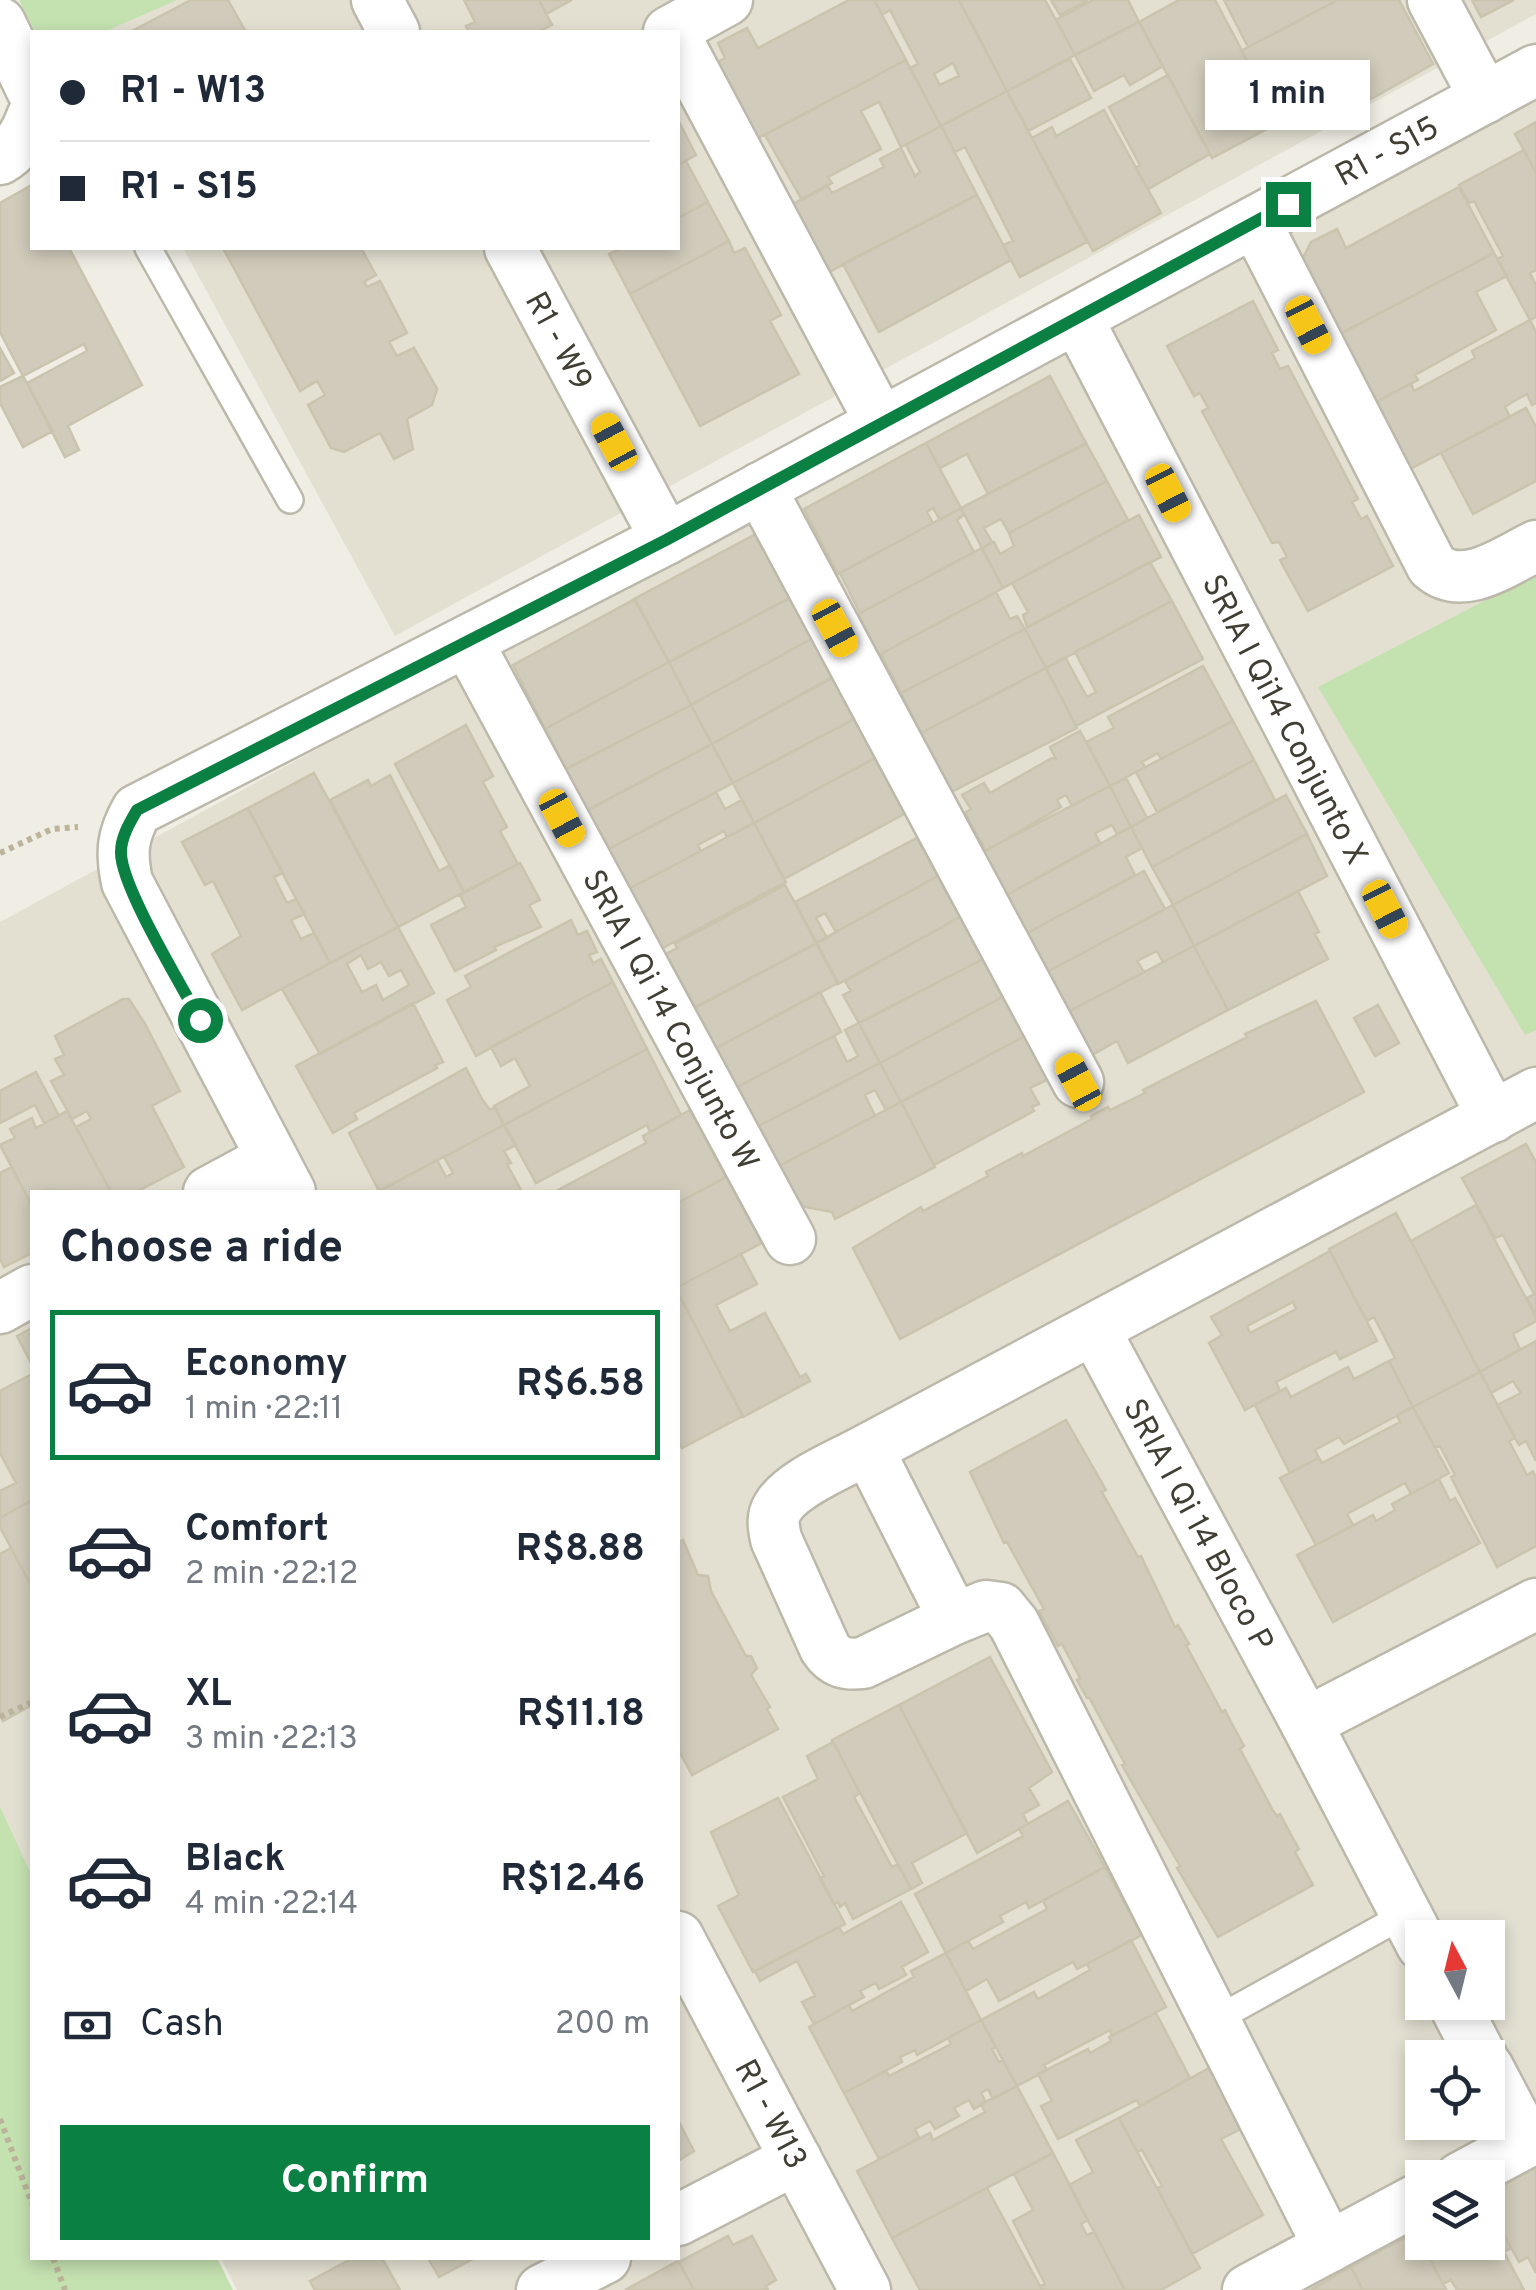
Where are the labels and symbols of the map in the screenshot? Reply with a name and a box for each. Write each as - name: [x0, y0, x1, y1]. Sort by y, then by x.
- callout: 1 min: [1206, 59, 1370, 129]
- street label: R1 - S15: [1329, 109, 1447, 197]
- route end: [1266, 182, 1311, 227]
- street label: R1 - W9: [514, 286, 600, 398]
- car: [1281, 291, 1335, 359]
- car: [587, 408, 641, 476]
- car: [1141, 459, 1195, 527]
- street label: SRIA I Qi14 Conjunto X: [1191, 569, 1375, 872]
- car: [808, 594, 862, 662]
- car: [535, 784, 589, 852]
- street label: SRIA I Qi 14 Conjunto W: [571, 864, 766, 1178]
- car: [1358, 875, 1412, 943]
- route start: [178, 998, 223, 1043]
- car: [1051, 1048, 1105, 1116]
- street label: SRIA I Qi 14 Bloco P: [1112, 1393, 1281, 1659]
- north arrow: [1405, 1920, 1505, 2020]
- street label: R1 - W13: [724, 2053, 814, 2177]

